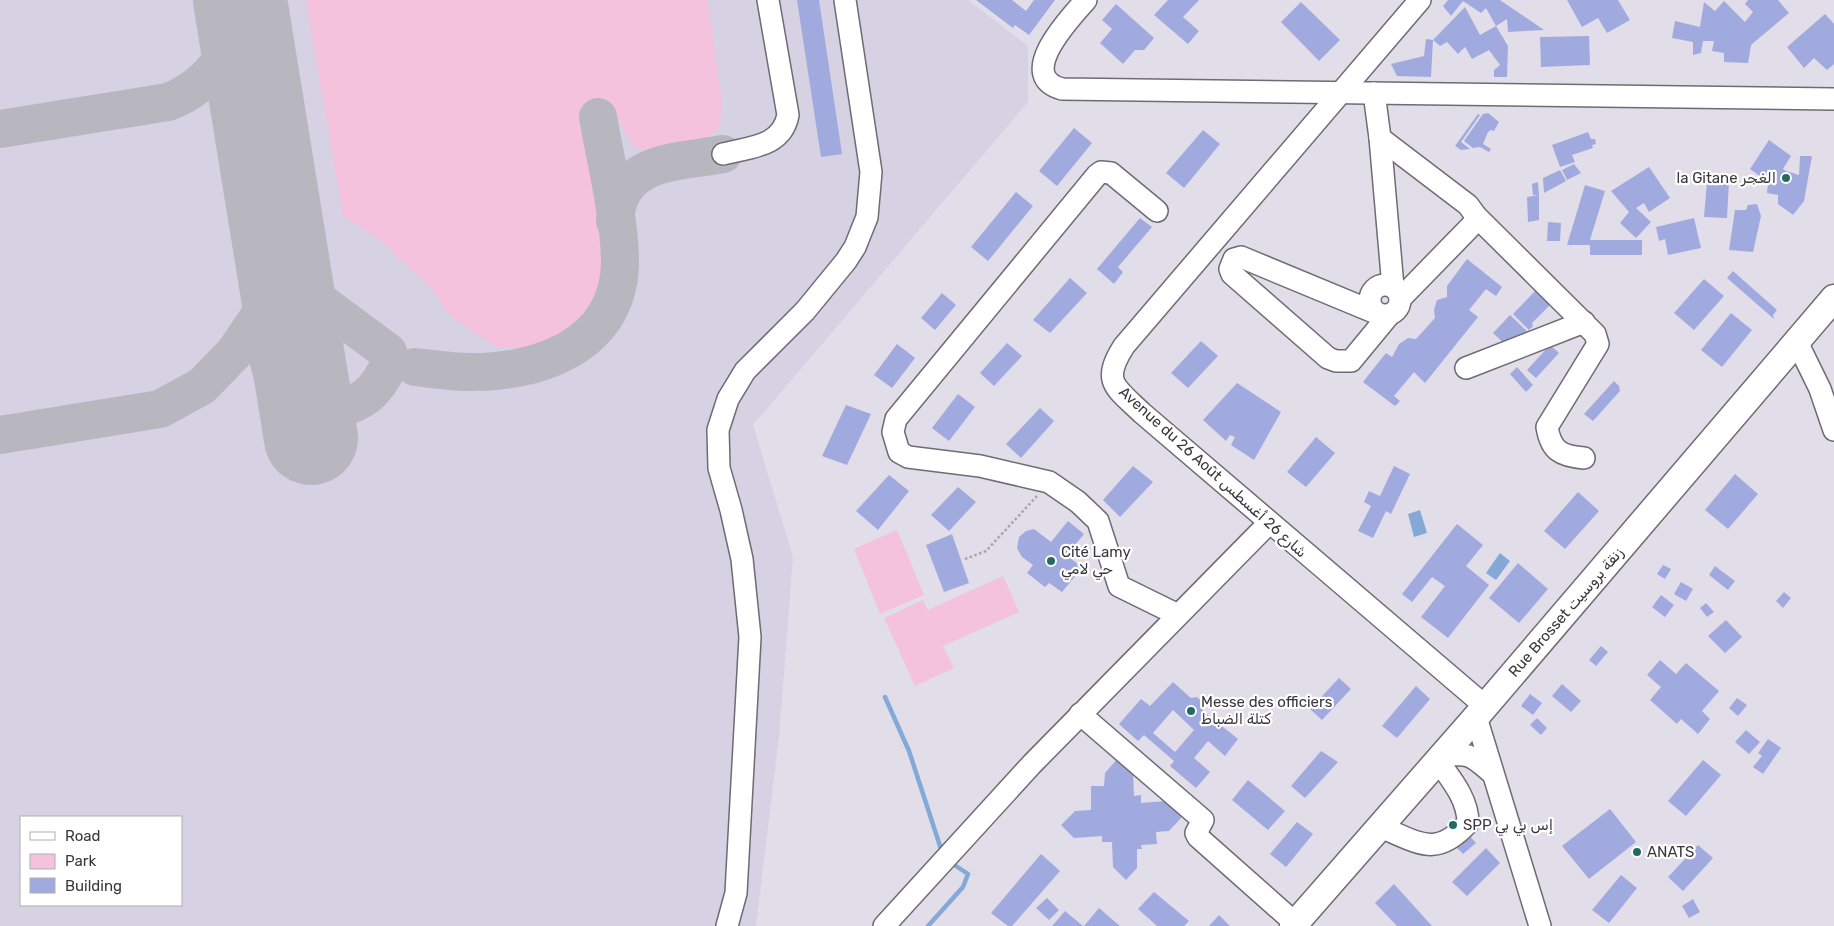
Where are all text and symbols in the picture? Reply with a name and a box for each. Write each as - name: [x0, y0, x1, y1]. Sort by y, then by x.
- place label: la Gitane الغجر: [1677, 169, 1776, 187]
- marker: la Gitane الغجر: [1780, 172, 1792, 184]
- street label: Avenue du 26 Août شارع 26 أغسطس: [1114, 383, 1311, 563]
- place label: Cité Lamy حي لامي: [1061, 543, 1131, 581]
- street label: Rue Brosset زنقة بروسيت: [1505, 543, 1628, 681]
- marker: Cité Lamy حي لامي: [1045, 555, 1057, 567]
- place label: Messe des officiers كتلة الضباط: [1201, 693, 1333, 728]
- marker: Messe des officiers كتلة الضباط: [1185, 705, 1197, 717]
- legend: [20, 816, 182, 906]
- place label: SPP إس بي بي: [1463, 816, 1553, 837]
- marker: SPP إس بي بي: [1447, 819, 1459, 831]
- text: Road: [65, 827, 101, 845]
- place label: ANATS: [1647, 843, 1694, 861]
- marker: ANATS: [1631, 846, 1643, 858]
- text: Park: [65, 852, 96, 870]
- text: Building: [65, 877, 122, 895]

